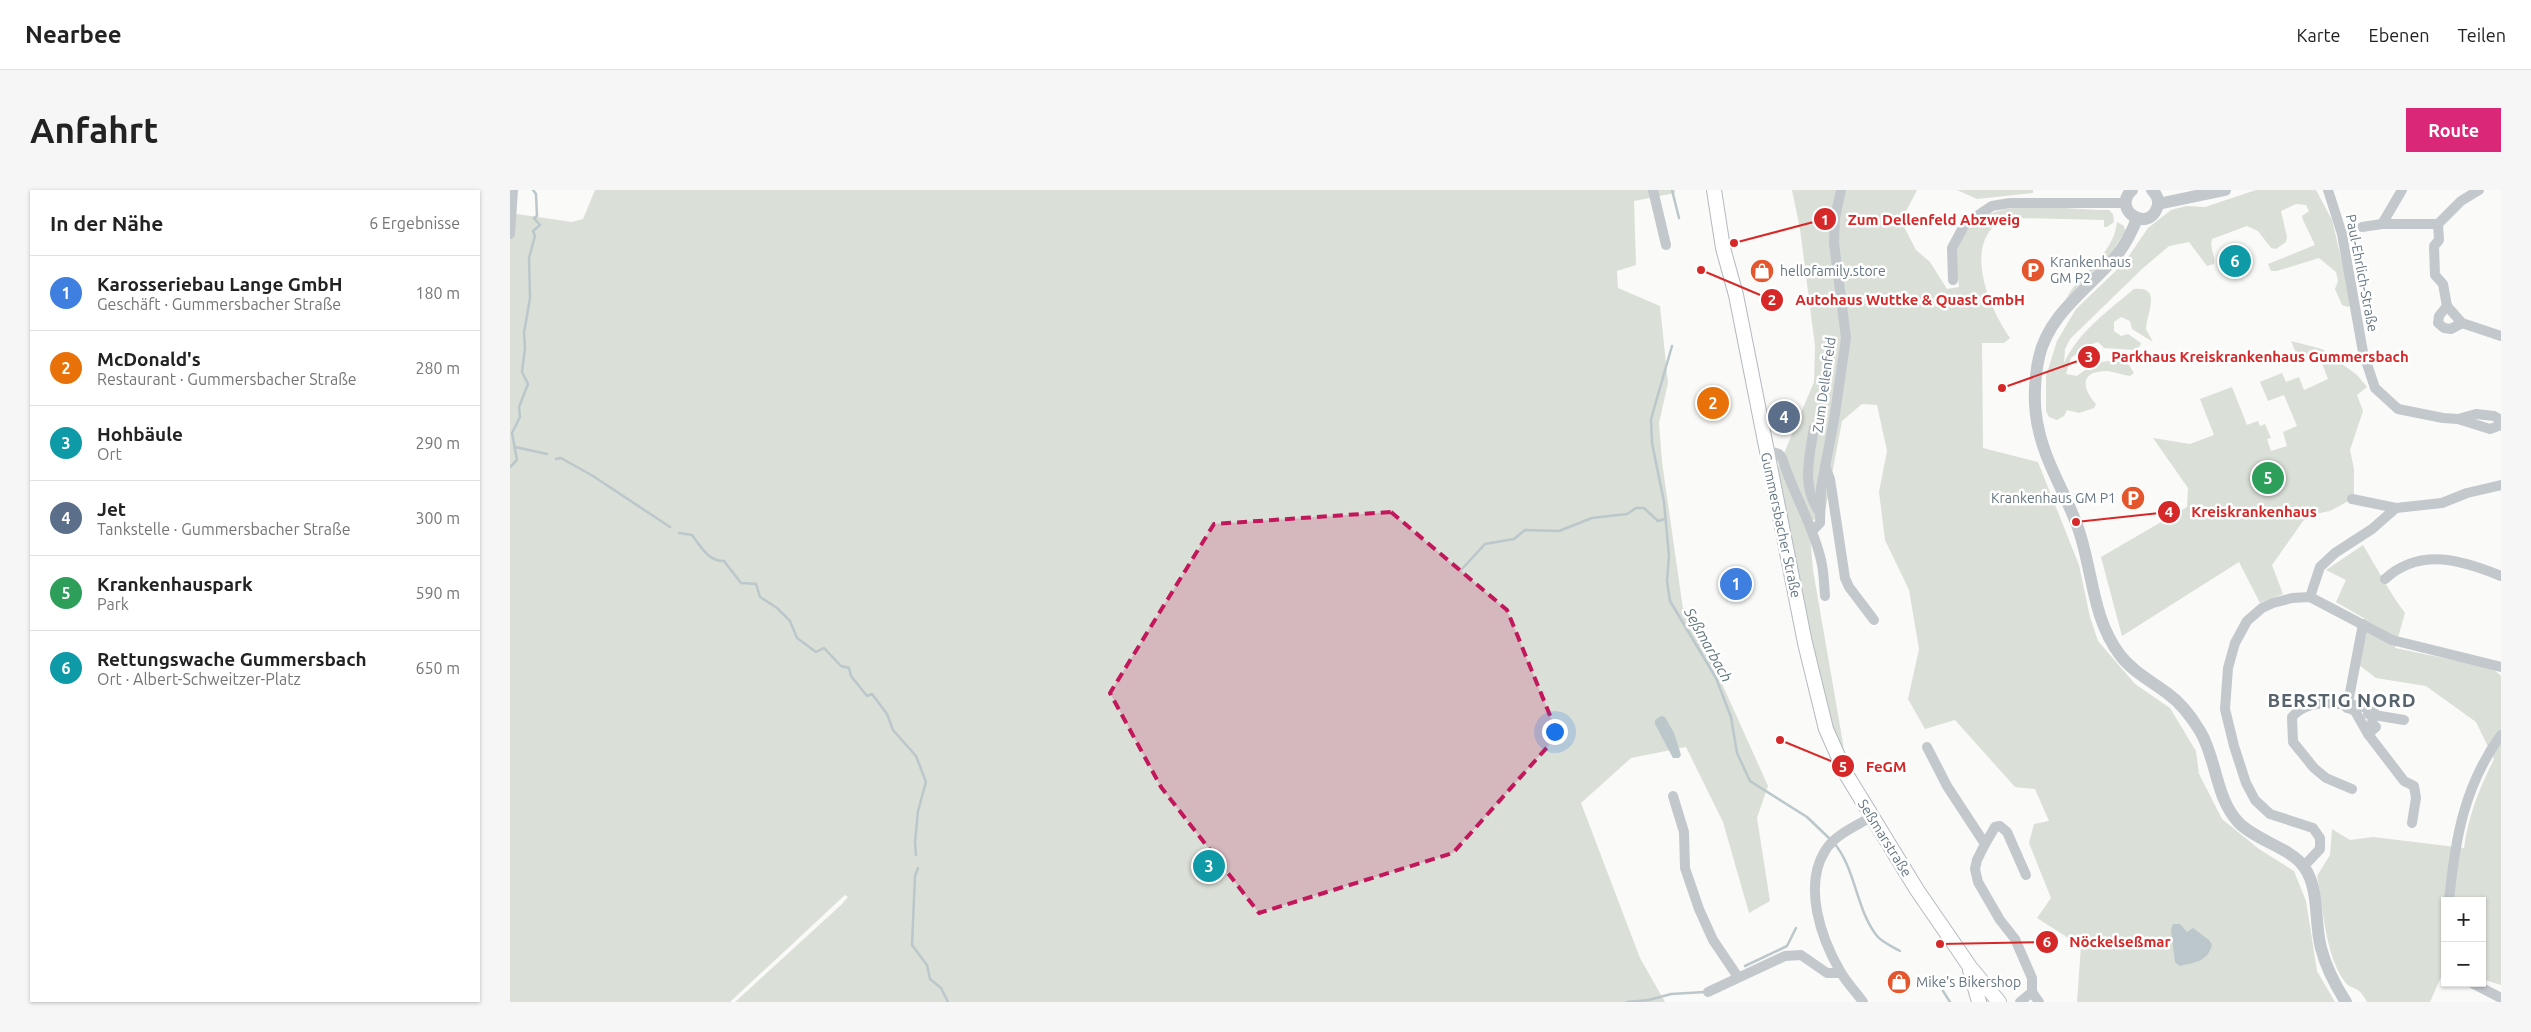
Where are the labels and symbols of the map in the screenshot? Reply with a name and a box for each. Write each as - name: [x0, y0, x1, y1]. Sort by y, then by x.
- callout: Zum Dellenfeld Abzweig: [1813, 204, 2030, 234]
- text: 1: [1821, 211, 1829, 228]
- text: Zum Dellenfeld Abzweig: [1848, 211, 2020, 228]
- street label: Paul-Ehrlich-Straße: [2343, 213, 2381, 333]
- pin: 6: [2219, 242, 2251, 280]
- place label: Krankenhaus GM P2: [2050, 254, 2131, 286]
- parking icon: Krankenhaus GM P2: [2020, 257, 2046, 283]
- shop icon: hellofamily.store: [1749, 258, 1775, 284]
- place label: hellofamily.store: [1780, 263, 1886, 279]
- callout: Autohaus Wuttke & Quast GmbH: [1760, 285, 2034, 315]
- text: 2: [1768, 291, 1776, 308]
- text: Autohaus Wuttke & Quast GmbH: [1795, 291, 2025, 308]
- street label: Zum Dellenfeld: [1809, 336, 1839, 434]
- callout: Parkhaus Kreiskrankenhaus Gummersbach: [2076, 342, 2419, 372]
- text: 3: [2085, 348, 2093, 365]
- text: Parkhaus Kreiskrankenhaus Gummersbach: [2111, 348, 2409, 365]
- pin: 2: [1697, 384, 1729, 422]
- pin: 4: [1768, 398, 1800, 436]
- street label: Gummersbacher Straße: [1758, 451, 1804, 599]
- pin: 5: [2252, 459, 2284, 497]
- parking icon: Krankenhaus GM P1: [2120, 485, 2146, 511]
- place label: Krankenhaus GM P1: [1991, 490, 2116, 506]
- callout: Kreiskrankenhaus: [2157, 497, 2327, 527]
- text: 4: [2165, 503, 2173, 520]
- text: Kreiskrankenhaus: [2191, 503, 2317, 520]
- pin: 1: [1720, 565, 1752, 603]
- water label: Seßmarbach: [1681, 604, 1736, 685]
- district label: BERSTIG NORD: [2267, 689, 2417, 711]
- your location: [1542, 719, 1568, 745]
- callout: FeGM: [1830, 751, 1916, 781]
- text: 5: [1839, 758, 1847, 775]
- text: FeGM: [1866, 758, 1906, 775]
- street label: Seßmarstraße: [1855, 796, 1915, 880]
- pin: 3: [1193, 847, 1225, 885]
- callout: Nöckelseßmar: [2035, 927, 2181, 957]
- text: 6: [2043, 933, 2051, 950]
- text: Nöckelseßmar: [2069, 933, 2172, 950]
- shop icon: Mike's Bikershop: [1886, 969, 1912, 995]
- place label: Mike's Bikershop: [1916, 974, 2021, 990]

